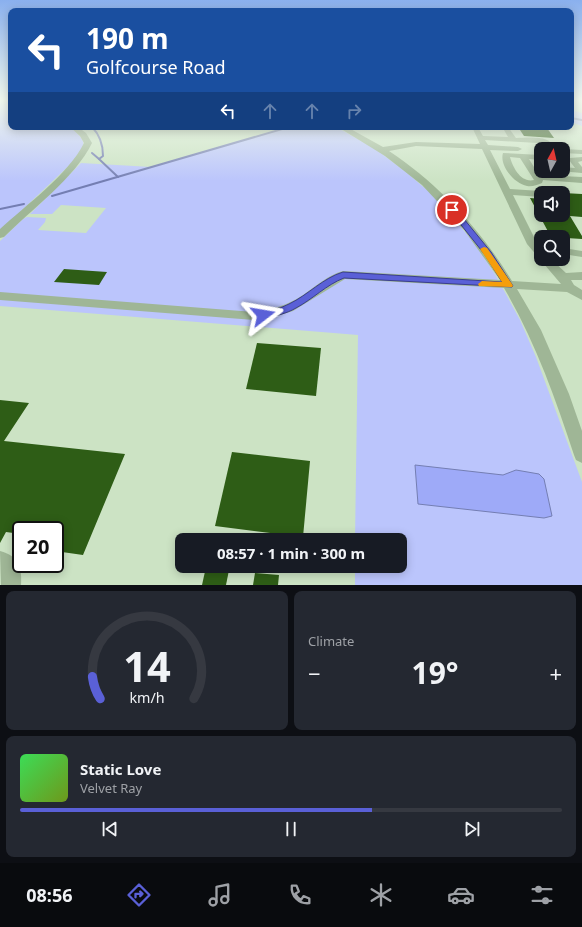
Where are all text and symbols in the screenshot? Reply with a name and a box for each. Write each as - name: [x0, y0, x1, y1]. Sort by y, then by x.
- text: 190 m: [86, 19, 169, 57]
- icon: left: [20, 24, 72, 76]
- text: Golfcourse Road: [86, 55, 226, 79]
- icon: left: [217, 100, 239, 122]
- icon: ahead: [259, 100, 281, 122]
- icon: ahead: [301, 100, 323, 122]
- icon: right: [343, 100, 365, 122]
- north arrow: [534, 142, 570, 178]
- map controls: [534, 142, 570, 266]
- button: sound: [534, 186, 570, 222]
- pin: [435, 193, 469, 227]
- icon: arrive: [441, 199, 463, 221]
- button: search: [534, 230, 570, 266]
- position arrow: [242, 294, 284, 336]
- speed limit sign: 20: [12, 521, 64, 573]
- text: 08:57 · 1 min · 300 m: [217, 543, 365, 563]
- text: Climate: [308, 632, 354, 650]
- text: 14: [123, 637, 171, 693]
- text: 19°: [411, 652, 459, 693]
- text: −: [308, 658, 321, 688]
- text: +: [549, 658, 562, 688]
- text: km/h: [129, 687, 165, 706]
- text: Static Love: [80, 759, 161, 779]
- text: Velvet Ray: [80, 779, 142, 797]
- icon: previous: [99, 818, 121, 840]
- icon: pause: [280, 818, 302, 840]
- icon: next: [461, 818, 483, 840]
- icon: directions: [125, 881, 153, 909]
- icon: music: [206, 881, 234, 909]
- icon: phone: [286, 881, 314, 909]
- icon: climate: [367, 881, 395, 909]
- icon: car: [447, 881, 475, 909]
- icon: filters: [528, 881, 556, 909]
- text: 08:56: [26, 883, 73, 907]

